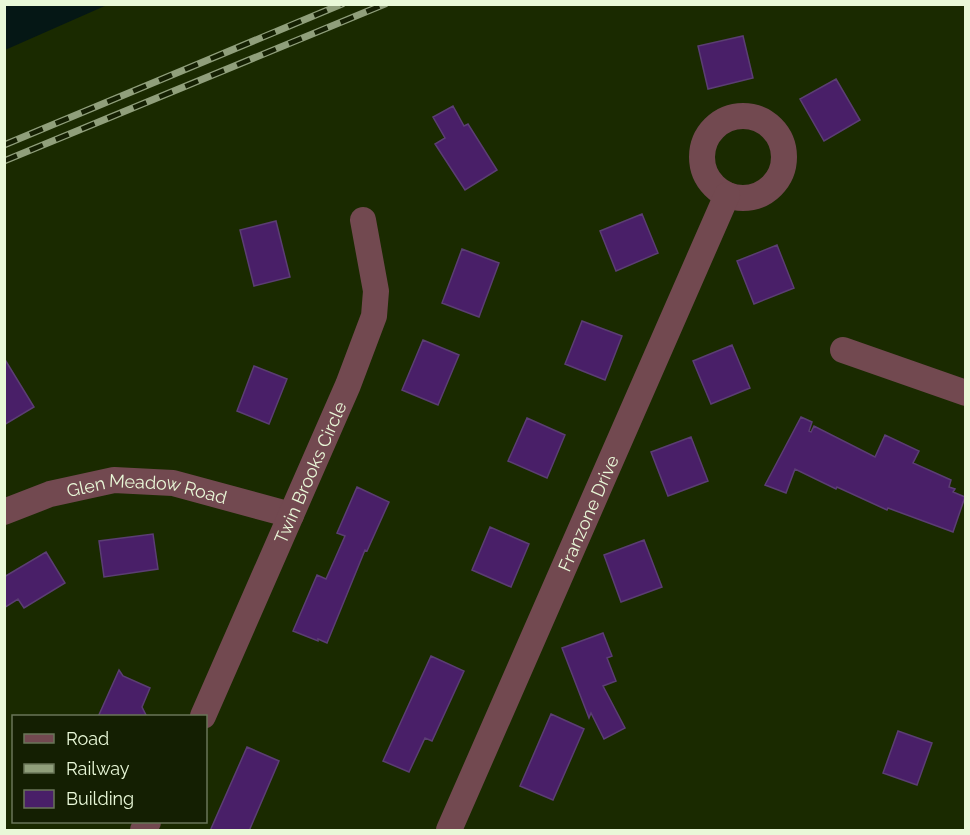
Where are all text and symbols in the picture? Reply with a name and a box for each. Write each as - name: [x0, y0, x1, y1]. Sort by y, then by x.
- street label: Twin Brooks Circle: [269, 398, 350, 547]
- street label: Franzone Drive: [553, 451, 623, 574]
- street label: Glen Meadow Road: [64, 469, 229, 508]
- legend: [12, 715, 207, 823]
- text: Road: [66, 728, 109, 749]
- text: Railway: [66, 758, 130, 779]
- text: Building: [66, 788, 134, 809]

